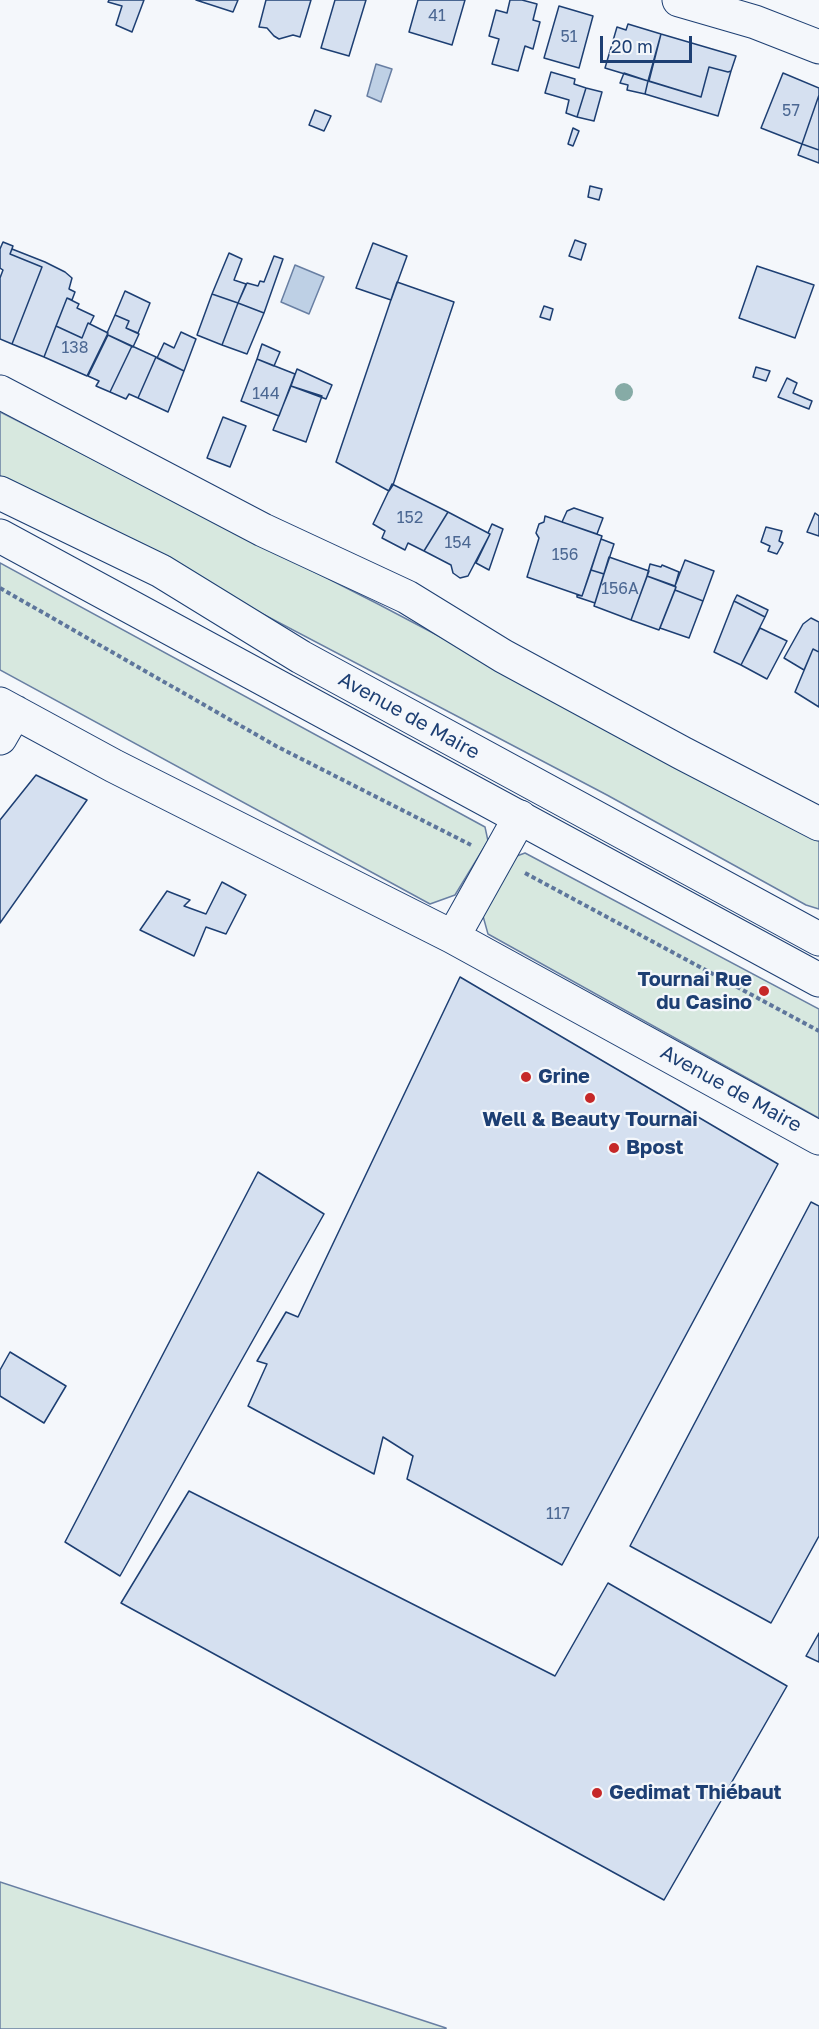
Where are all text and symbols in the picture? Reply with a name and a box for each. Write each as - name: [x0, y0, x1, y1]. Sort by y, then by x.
- house number: 41: [428, 6, 446, 26]
- scale bar: [603, 24, 694, 62]
- house number: 51: [560, 27, 578, 47]
- text: 20 m: [611, 35, 653, 57]
- house number: 57: [782, 101, 800, 121]
- house number: 138: [62, 338, 88, 358]
- house number: 144: [252, 384, 280, 404]
- house number: 152: [397, 508, 423, 528]
- house number: 154: [445, 533, 471, 553]
- house number: 156: [552, 545, 578, 565]
- house number: 156A: [601, 579, 639, 599]
- street label: Avenue de Maire: [334, 667, 484, 765]
- place label: Tournai Rue du Casino: [637, 968, 752, 1015]
- marker: Tournai Rue du Casino: [757, 984, 771, 998]
- street label: Avenue de Maire: [656, 1040, 806, 1138]
- place label: Grine: [538, 1065, 590, 1089]
- marker: Grine: [519, 1070, 533, 1084]
- marker: Well & Beauty Tournai: [583, 1091, 597, 1105]
- place label: Well & Beauty Tournai: [482, 1108, 698, 1132]
- place label: Bpost: [626, 1136, 683, 1160]
- marker: Bpost: [607, 1141, 621, 1155]
- house number: 117: [546, 1504, 570, 1524]
- place label: Gedimat Thiébaut: [609, 1781, 782, 1805]
- marker: Gedimat Thiébaut: [590, 1786, 604, 1800]

